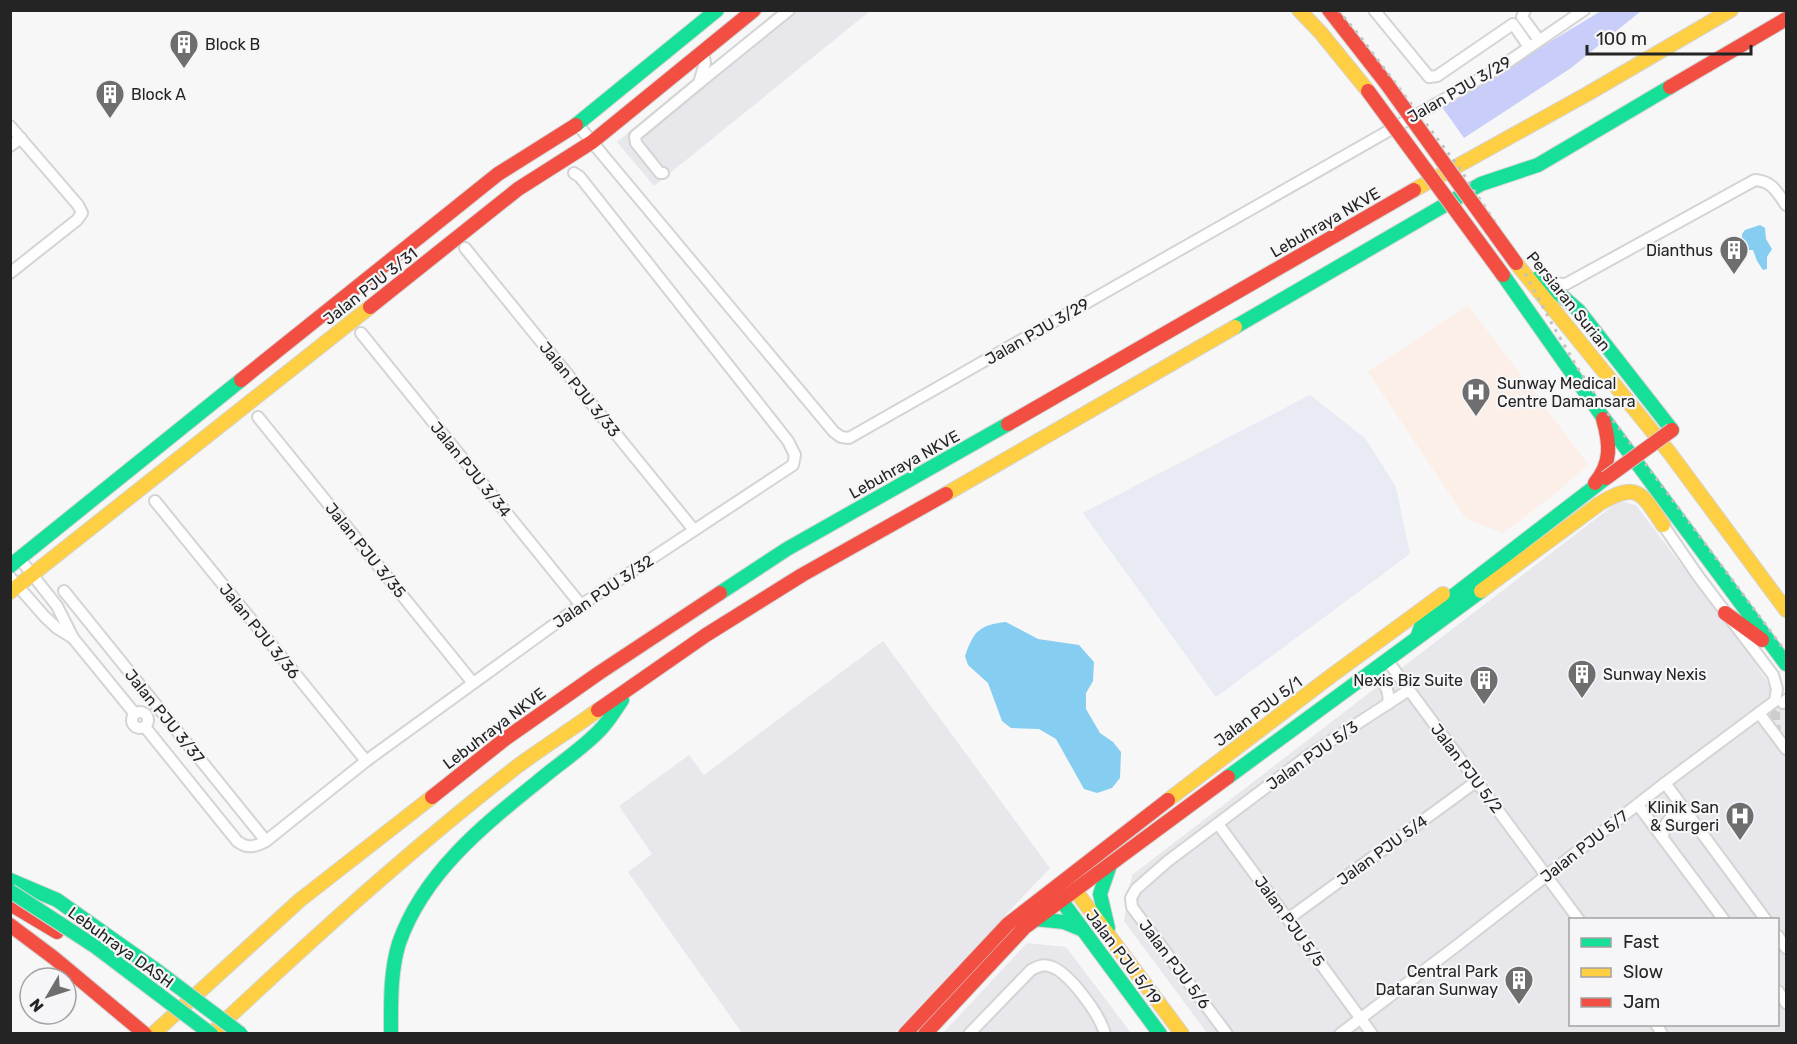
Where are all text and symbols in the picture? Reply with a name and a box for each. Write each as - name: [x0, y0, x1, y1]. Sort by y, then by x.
- scale bar: [1587, 18, 1750, 56]
- building icon: Block B: [168, 28, 200, 70]
- text: 100 m: [1596, 28, 1647, 50]
- place label: Block B: [205, 35, 260, 54]
- street label: Jalan PJU 3/29: [1404, 52, 1514, 127]
- building icon: Block A: [94, 78, 126, 120]
- place label: Block A: [131, 85, 186, 104]
- street label: Lebuhraya NKVE: [1267, 183, 1383, 262]
- building icon: Dianthus: [1718, 234, 1750, 276]
- place label: Dianthus: [1646, 241, 1713, 260]
- street label: Jalan PJU 3/31: [320, 244, 421, 329]
- street label: Persiaran Surian: [1523, 248, 1615, 355]
- street label: Jalan PJU 3/29: [982, 294, 1092, 369]
- street label: Jalan PJU 3/33: [535, 338, 624, 441]
- place label: Sunway Medical Centre Damansara: [1497, 374, 1636, 411]
- hospital icon: Sunway Medical Centre Damansara: [1460, 376, 1492, 418]
- street label: Jalan PJU 3/34: [426, 418, 515, 521]
- street label: Lebuhraya NKVE: [846, 426, 963, 503]
- street label: Jalan PJU 3/35: [321, 499, 410, 602]
- street label: Jalan PJU 3/32: [550, 551, 657, 632]
- street label: Jalan PJU 3/36: [215, 580, 304, 683]
- building icon: Sunway Nexis: [1566, 658, 1598, 700]
- building icon: Nexis Biz Suite: [1468, 664, 1500, 706]
- street label: Jalan PJU 3/37: [121, 665, 208, 767]
- place label: Sunway Nexis: [1603, 665, 1706, 684]
- place label: Nexis Biz Suite: [1353, 671, 1463, 690]
- street label: Jalan PJU 5/1: [1211, 672, 1306, 750]
- street label: Lebuhraya NKVE: [439, 684, 549, 773]
- street label: Jalan PJU 5/3: [1263, 717, 1362, 794]
- street label: Jalan PJU 5/2: [1427, 720, 1506, 817]
- place label: Klinik San & Surgeri: [1648, 798, 1719, 835]
- hospital icon: Klinik San & Surgeri: [1724, 800, 1756, 842]
- street label: Jalan PJU 5/7: [1537, 806, 1632, 887]
- street label: Jalan PJU 5/4: [1334, 811, 1431, 889]
- street label: Jalan PJU 5/5: [1250, 872, 1329, 970]
- street label: Lebuhraya DASH: [64, 903, 177, 992]
- street label: Jalan PJU 5/19: [1082, 906, 1166, 1009]
- street label: Jalan PJU 5/6: [1135, 916, 1214, 1013]
- legend: [1569, 918, 1779, 1026]
- text: Fast: [1623, 931, 1659, 953]
- text: Slow: [1623, 961, 1663, 983]
- place label: Central Park Dataran Sunway: [1375, 962, 1499, 999]
- building icon: Central Park Dataran Sunway: [1503, 964, 1535, 1006]
- north arrow: [18, 966, 78, 1026]
- text: Jam: [1623, 991, 1660, 1013]
- text: N: [26, 995, 48, 1016]

